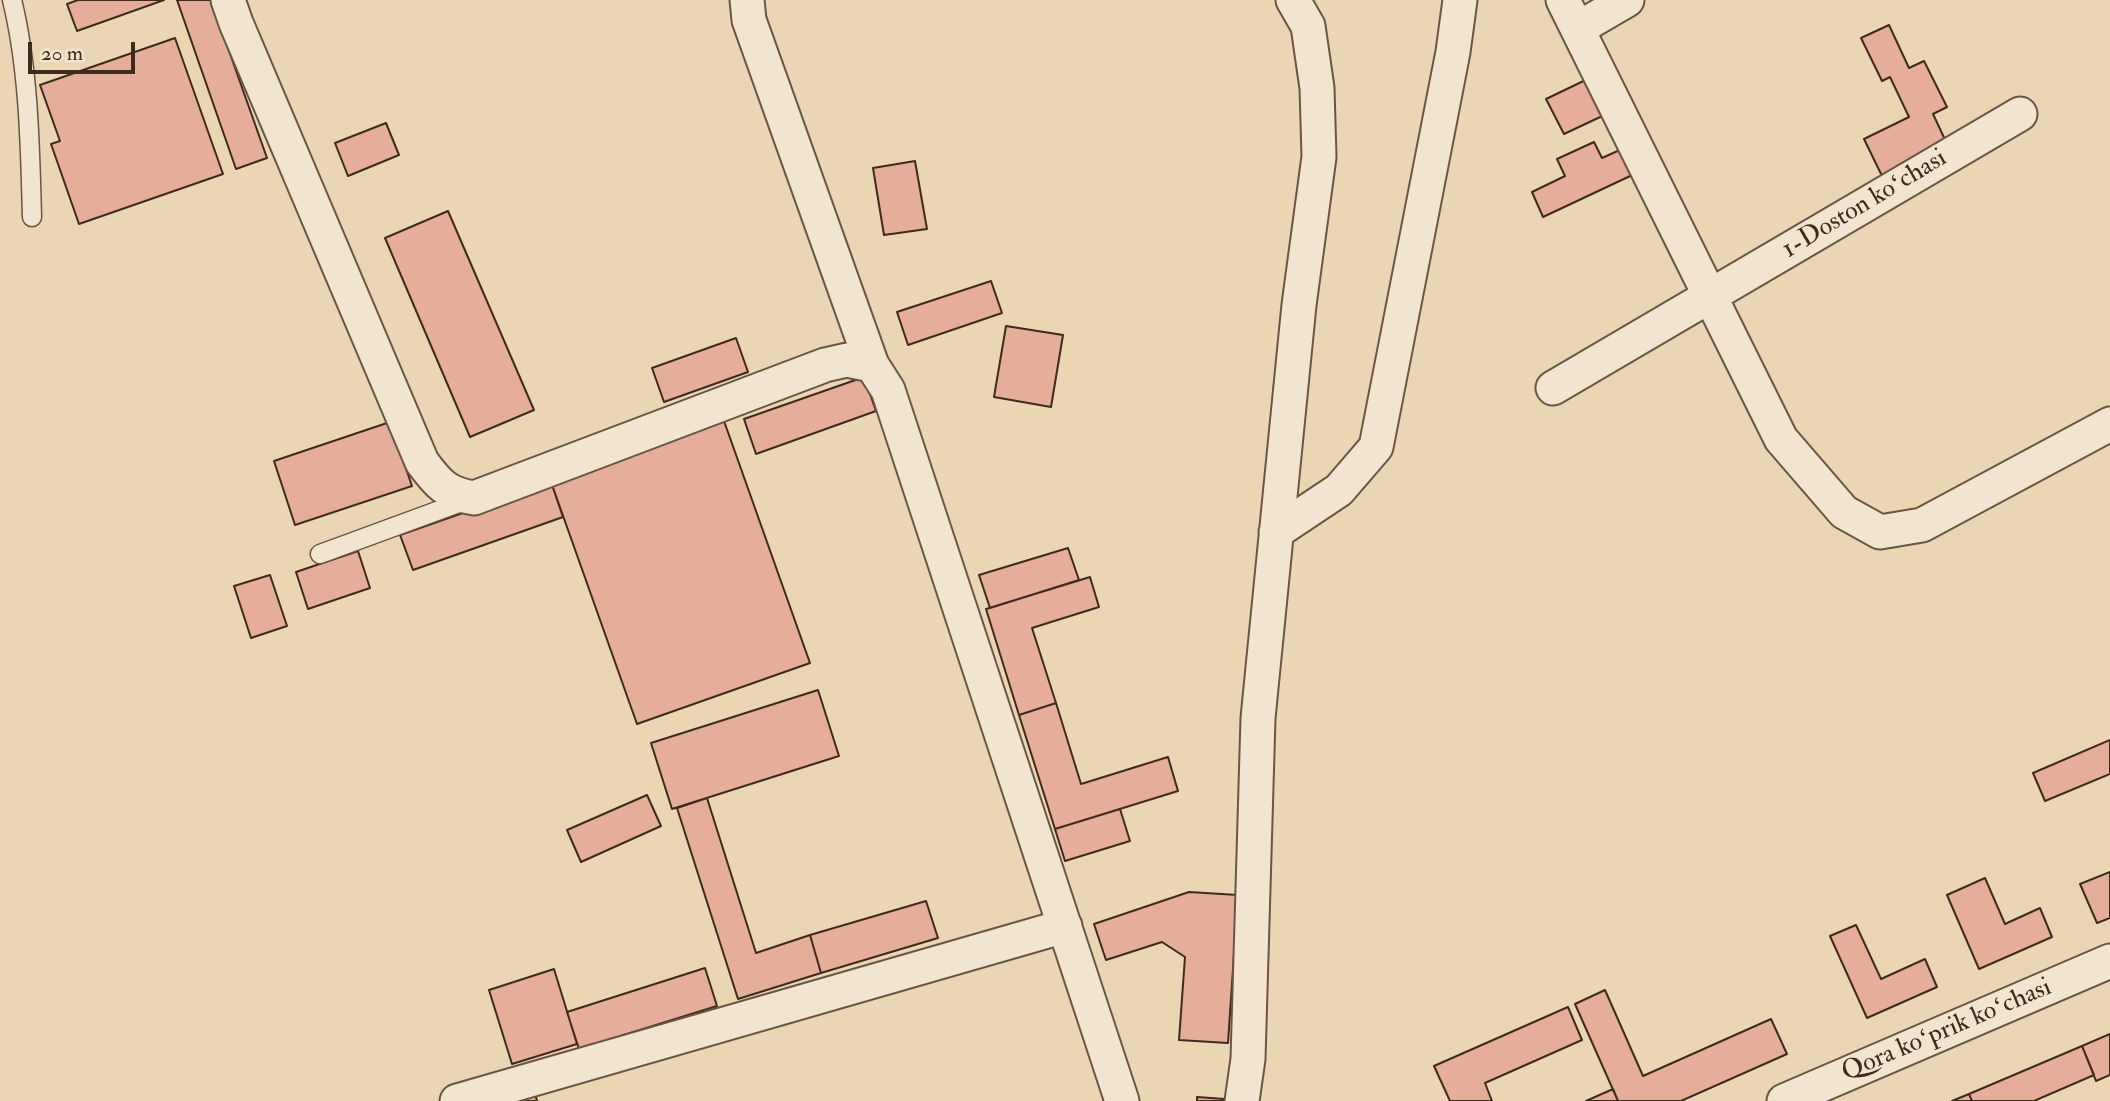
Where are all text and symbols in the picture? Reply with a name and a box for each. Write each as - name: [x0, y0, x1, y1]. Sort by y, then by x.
- scale bar: [32, 28, 138, 72]
- text: 20 m: [41, 40, 83, 67]
- street label: 1-Doston koʻchasi: [1777, 144, 1953, 266]
- street label: Qora koʻprik koʻchasi: [1837, 973, 2057, 1089]

